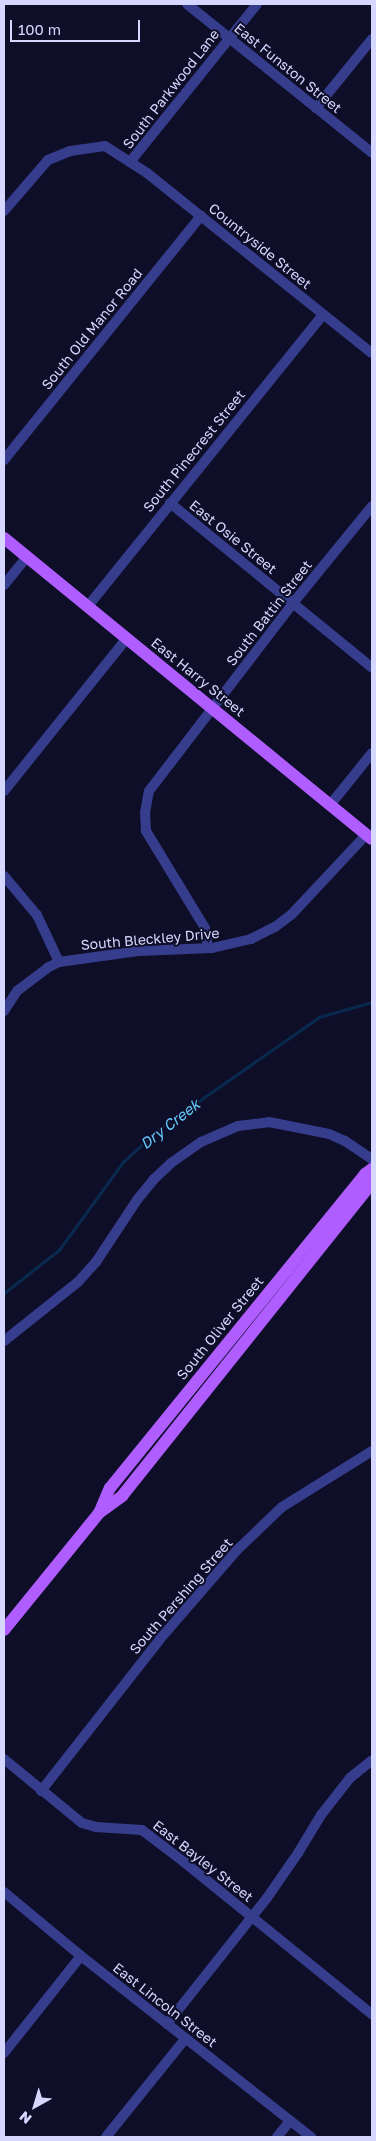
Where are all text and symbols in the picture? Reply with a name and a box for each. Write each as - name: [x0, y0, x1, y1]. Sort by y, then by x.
- scale bar: [12, 10, 142, 42]
- text: 100 m: [18, 20, 61, 38]
- street label: East Funston Street: [231, 20, 345, 116]
- street label: South Parkwood Lane: [119, 26, 223, 152]
- street label: Countryside Street: [205, 200, 315, 292]
- street label: South Old Manor Road: [38, 265, 146, 393]
- street label: South Pinecrest Street: [140, 387, 248, 515]
- street label: East Osie Street: [186, 497, 280, 577]
- street label: South Battin Street: [223, 557, 315, 669]
- street label: East Harry Street: [148, 634, 248, 720]
- street label: South Bleckley Drive: [80, 925, 220, 953]
- water label: Dry Creek: [137, 1095, 203, 1153]
- street label: South Oliver Street: [173, 1273, 267, 1383]
- street label: South Pershing Street: [126, 1535, 236, 1657]
- street label: East Bayley Street: [150, 1817, 256, 1905]
- street label: East Lincoln Street: [110, 1959, 220, 2051]
- north arrow: [10, 2081, 60, 2131]
- text: N: [16, 2108, 35, 2128]

